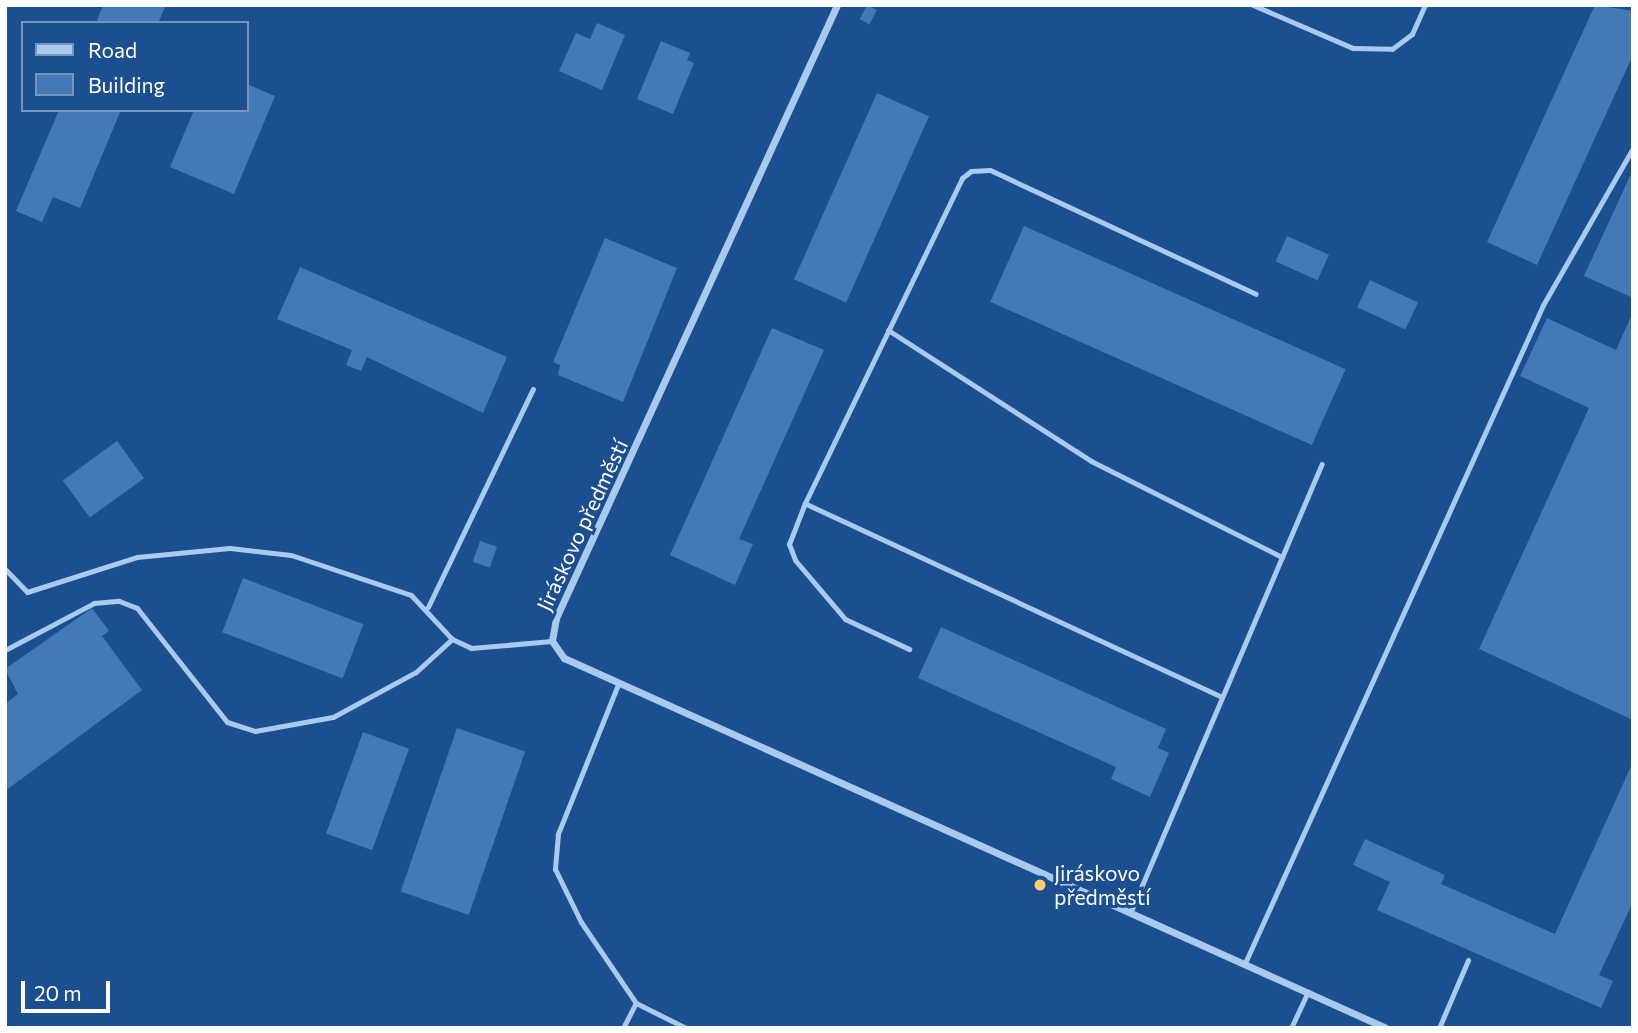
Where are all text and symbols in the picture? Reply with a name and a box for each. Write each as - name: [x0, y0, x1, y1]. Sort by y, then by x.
- legend: [21, 21, 248, 112]
- text: Road: [88, 37, 137, 62]
- text: Building: [88, 72, 165, 97]
- street label: Jiráskovo předměstí: [531, 435, 633, 615]
- place label: Jiráskovo předměstí: [1054, 860, 1151, 910]
- marker: Jiráskovo předměstí: [1032, 877, 1048, 893]
- scale bar: [24, 967, 114, 1011]
- text: 20 m: [34, 980, 82, 1005]

